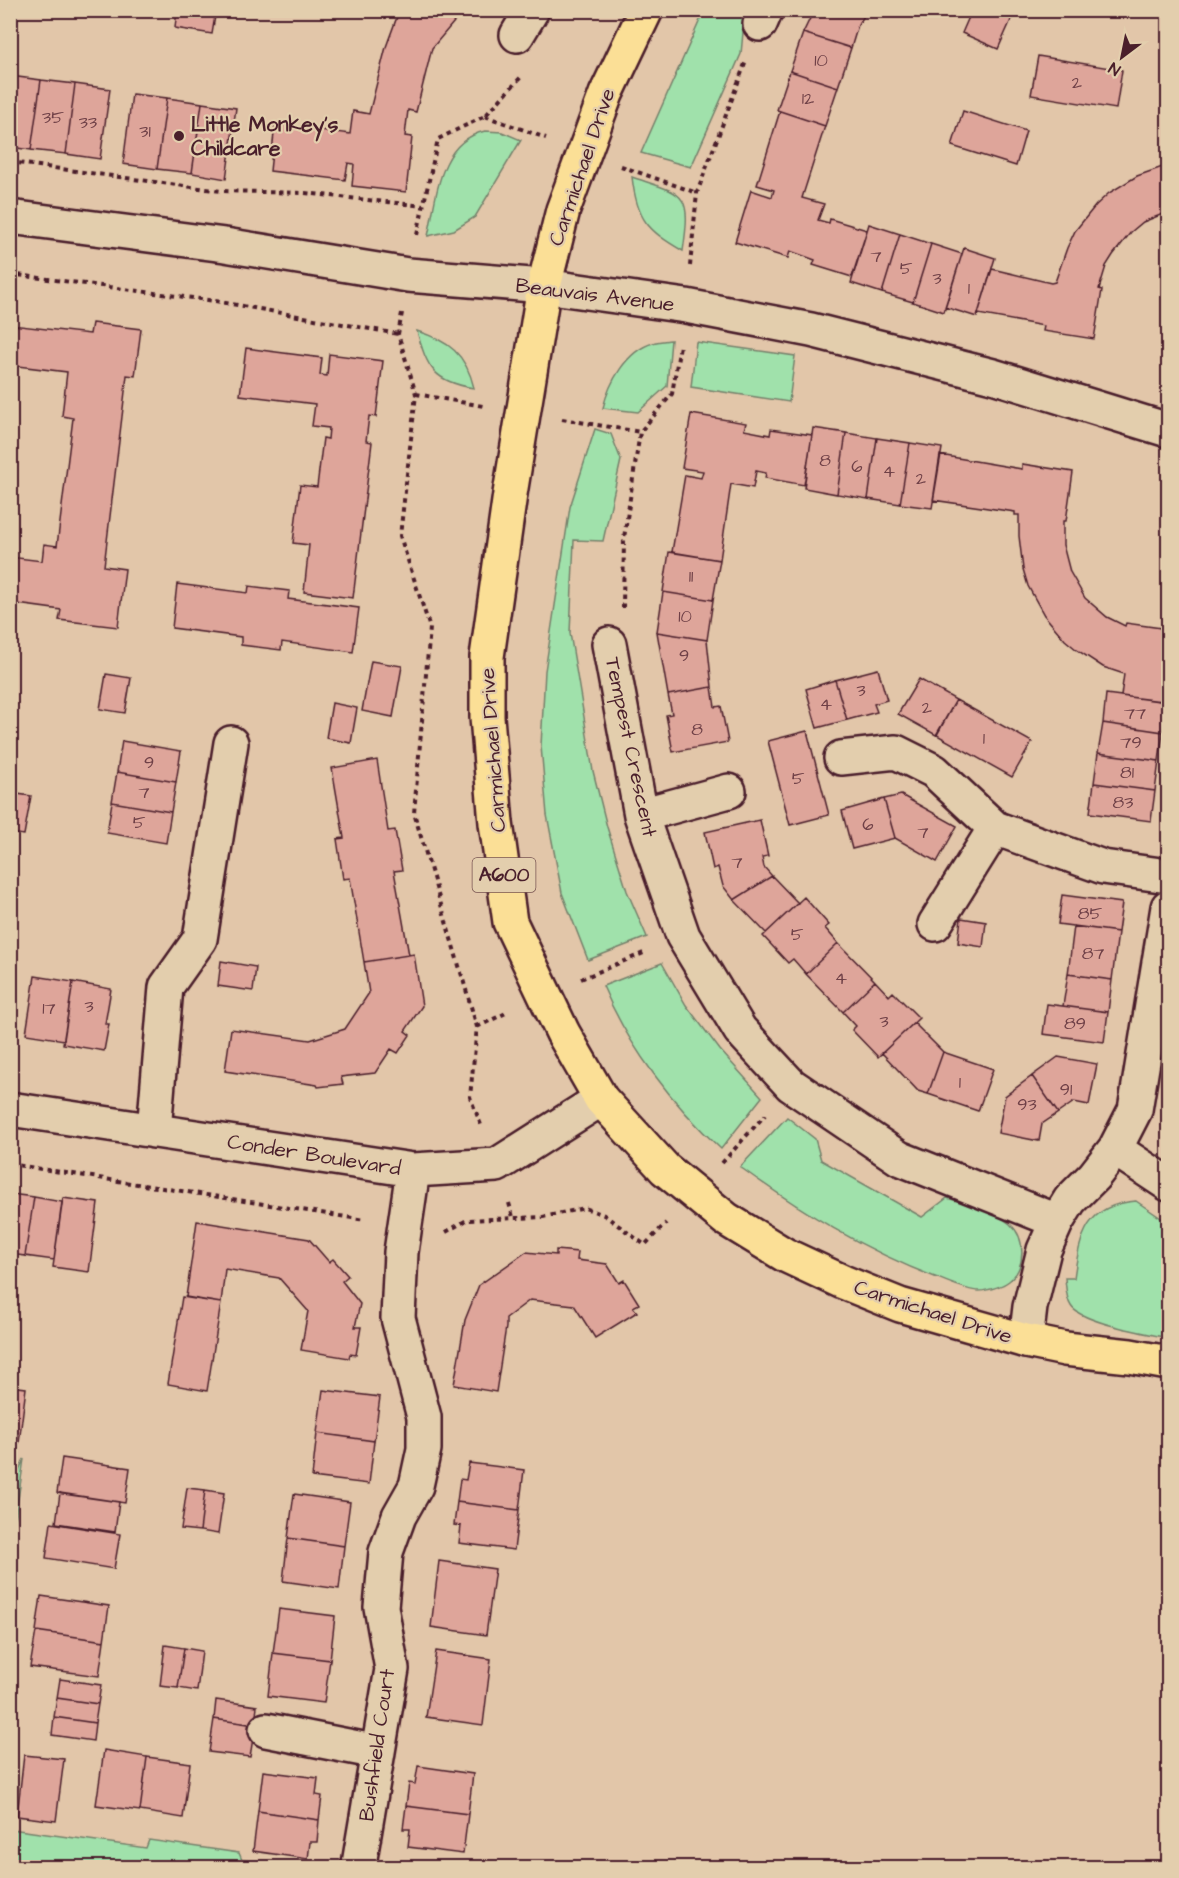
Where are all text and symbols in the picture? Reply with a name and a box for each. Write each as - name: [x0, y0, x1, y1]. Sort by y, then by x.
- north arrow: [1092, 27, 1152, 87]
- house number: 10: [814, 48, 828, 73]
- text: N: [1104, 57, 1125, 81]
- house number: 2: [1072, 70, 1083, 95]
- street label: Carmichael Drive: [541, 84, 623, 250]
- house number: 12: [802, 86, 815, 111]
- house number: 35: [42, 105, 64, 130]
- house number: 33: [79, 110, 97, 135]
- place label: Little Monkey's Childcare: [191, 110, 339, 163]
- house number: 31: [139, 119, 151, 144]
- marker: Little Monkey's Childcare: [172, 129, 186, 143]
- house number: 7: [870, 244, 882, 269]
- house number: 5: [900, 256, 913, 281]
- house number: 3: [932, 266, 942, 291]
- street label: Beauvais Avenue: [514, 271, 676, 319]
- house number: 1: [968, 276, 970, 301]
- house number: 8: [819, 448, 831, 473]
- house number: 6: [851, 454, 863, 479]
- house number: 4: [883, 459, 895, 484]
- house number: 2: [916, 466, 927, 491]
- house number: 11: [689, 564, 693, 589]
- house number: 10: [678, 604, 692, 629]
- house number: 9: [679, 643, 689, 668]
- street label: Tempest Crescent: [597, 654, 664, 840]
- street label: Carmichael Drive: [473, 667, 513, 833]
- house number: 3: [856, 678, 866, 703]
- house number: 4: [820, 692, 832, 717]
- house number: 2: [922, 695, 933, 720]
- house number: 77: [1124, 701, 1146, 726]
- house number: 8: [691, 717, 703, 742]
- house number: 1: [983, 726, 985, 751]
- house number: 79: [1120, 730, 1142, 755]
- house number: 9: [144, 750, 154, 775]
- house number: 81: [1120, 760, 1134, 785]
- house number: 5: [792, 766, 805, 791]
- house number: 7: [138, 780, 150, 805]
- house number: 83: [1113, 790, 1133, 815]
- house number: 5: [133, 810, 146, 835]
- house number: 6: [862, 812, 874, 837]
- house number: 7: [917, 820, 929, 845]
- house number: 7: [731, 850, 743, 875]
- road number: A600: [472, 858, 536, 892]
- house number: 85: [1078, 901, 1102, 926]
- house number: 5: [791, 922, 804, 947]
- house number: 87: [1082, 941, 1104, 966]
- house number: 4: [835, 966, 847, 991]
- house number: 3: [84, 994, 94, 1019]
- house number: 17: [42, 996, 56, 1021]
- house number: 3: [879, 1009, 889, 1034]
- house number: 89: [1064, 1011, 1086, 1036]
- house number: 1: [959, 1070, 961, 1095]
- house number: 91: [1060, 1077, 1072, 1102]
- house number: 93: [1017, 1092, 1037, 1117]
- street label: Conder Boulevard: [225, 1127, 403, 1183]
- street label: Carmichael Drive: [850, 1273, 1016, 1351]
- street label: Bushfield Court: [352, 1667, 402, 1823]

